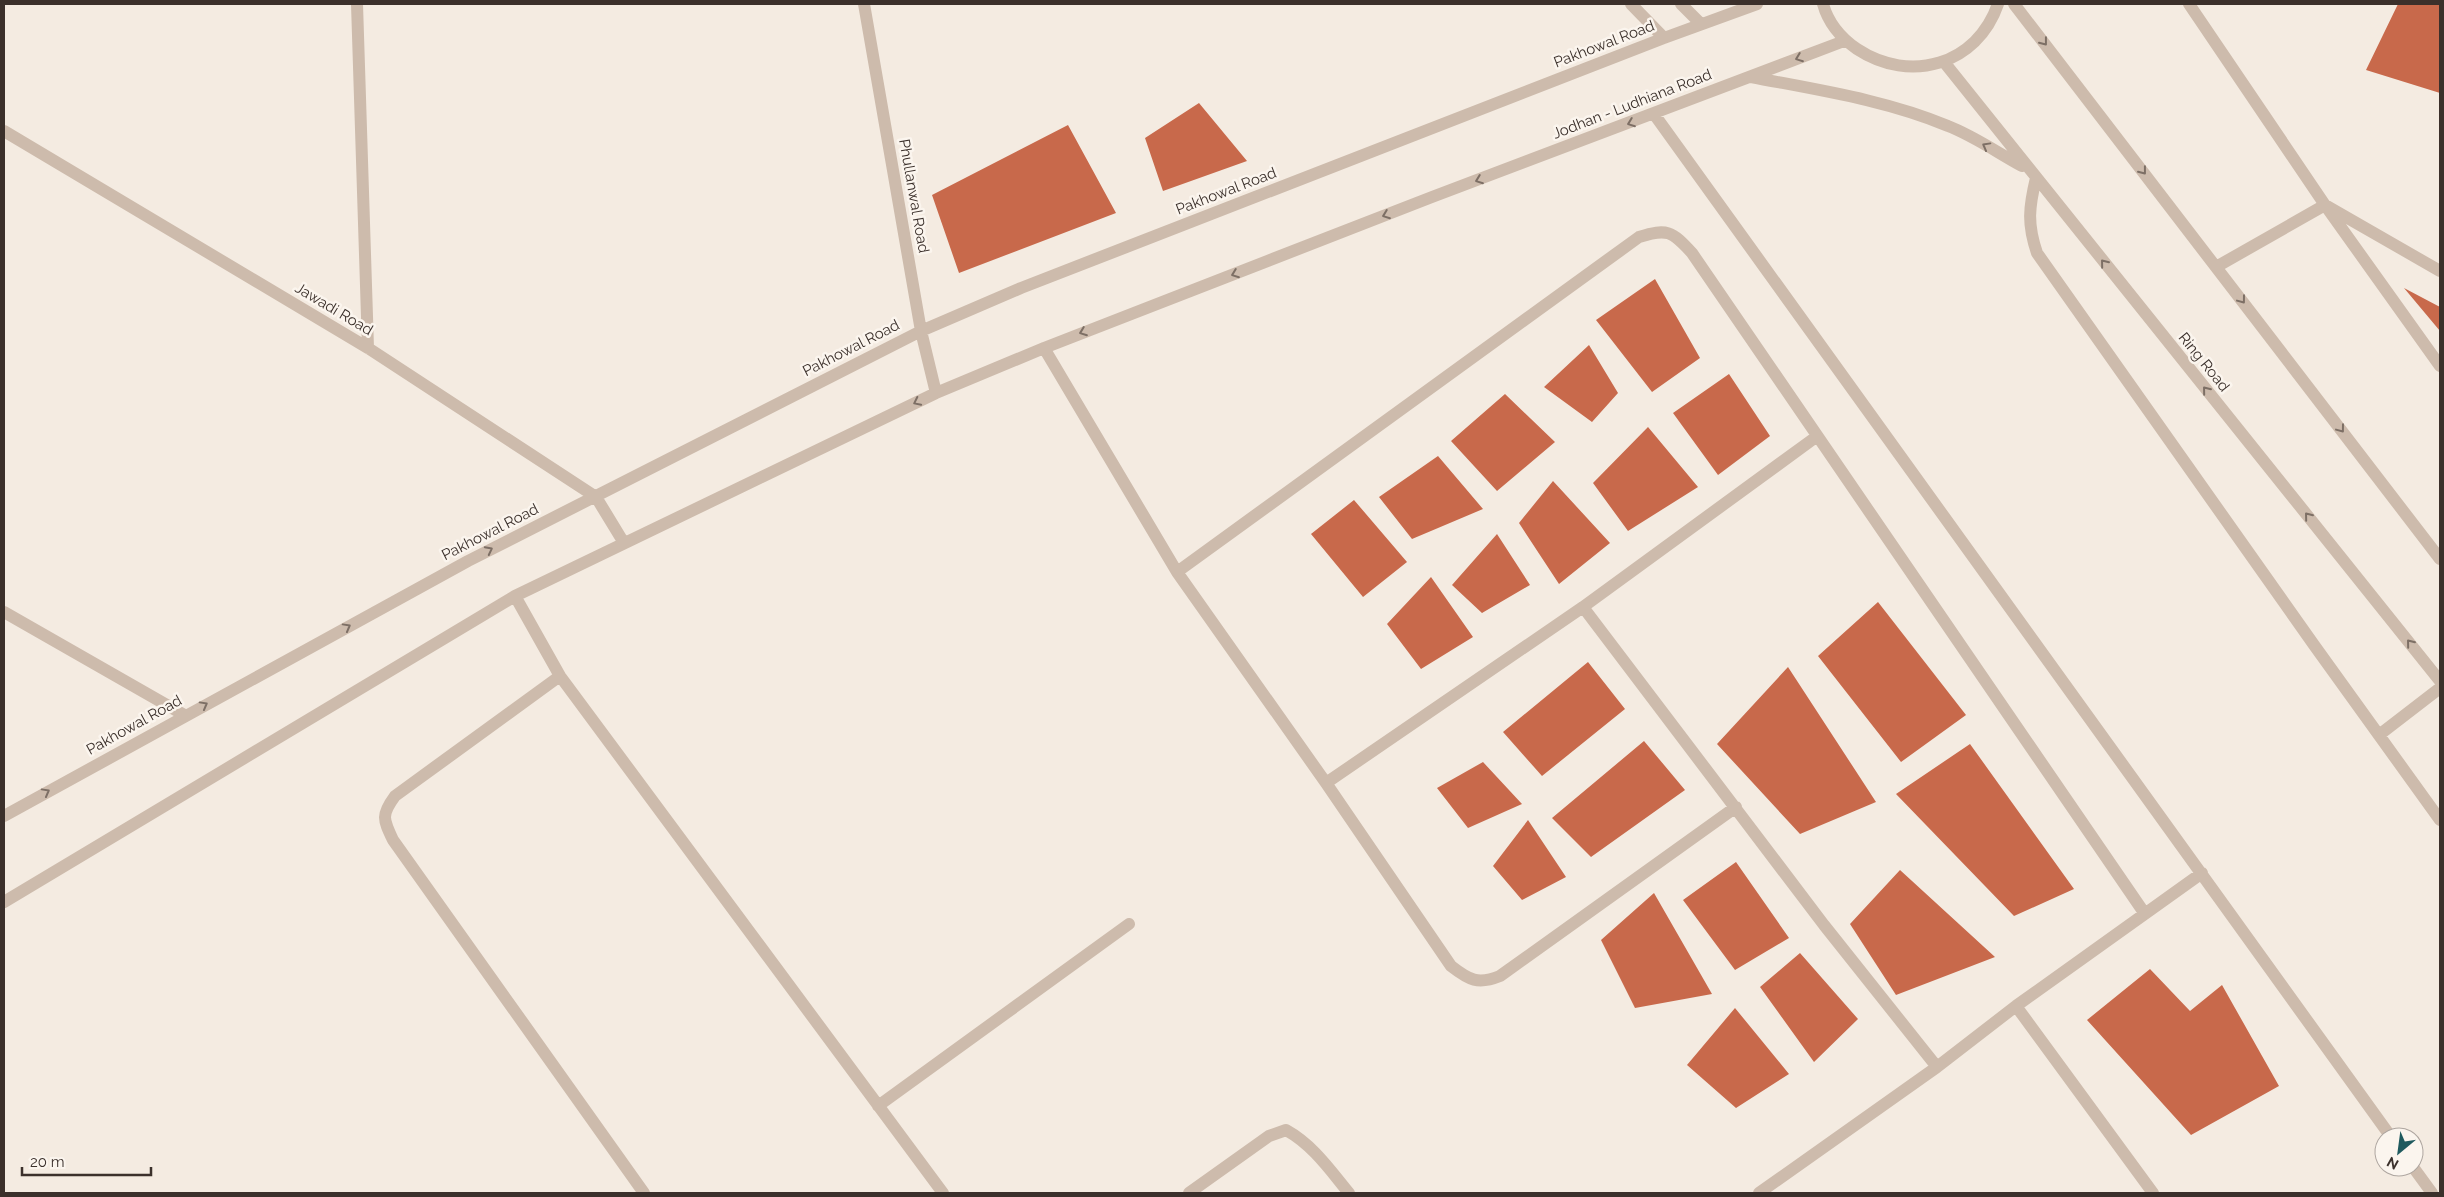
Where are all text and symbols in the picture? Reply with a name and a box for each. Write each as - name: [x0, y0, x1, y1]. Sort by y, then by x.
- street label: Pakhowal Road: [1551, 17, 1657, 71]
- one-way arrow: [2038, 36, 2047, 46]
- one-way arrow: [1795, 52, 1804, 62]
- street label: Jodhan - Ludhiana Road: [1550, 65, 1714, 143]
- one-way arrow: [1627, 116, 1636, 127]
- street label: Phullanwal Road: [895, 138, 933, 254]
- one-way arrow: [1983, 143, 1992, 153]
- street label: Pakhowal Road: [1173, 164, 1279, 218]
- one-way arrow: [2137, 165, 2146, 175]
- one-way arrow: [1475, 174, 1484, 184]
- one-way arrow: [1383, 209, 1391, 219]
- one-way arrow: [2102, 260, 2110, 269]
- one-way arrow: [1231, 267, 1240, 278]
- street label: Jawadi Road: [292, 279, 376, 339]
- one-way arrow: [2236, 294, 2245, 304]
- street label: Pakhowal Road: [800, 316, 902, 380]
- one-way arrow: [1079, 326, 1088, 336]
- street label: Ring Road: [2175, 329, 2233, 395]
- one-way arrow: [2203, 386, 2212, 395]
- one-way arrow: [913, 396, 922, 406]
- one-way arrow: [2335, 423, 2344, 433]
- street label: Pakhowal Road: [439, 500, 541, 564]
- one-way arrow: [2305, 513, 2313, 522]
- one-way arrow: [484, 546, 493, 556]
- one-way arrow: [341, 624, 350, 634]
- one-way arrow: [2407, 640, 2415, 649]
- street label: Pakhowal Road: [83, 691, 185, 759]
- one-way arrow: [199, 702, 208, 712]
- one-way arrow: [41, 788, 50, 798]
- north arrow: [2374, 1127, 2424, 1177]
- scale bar: [22, 1144, 151, 1176]
- text: 20 m: [30, 1153, 65, 1171]
- text: N: [2384, 1154, 2401, 1173]

